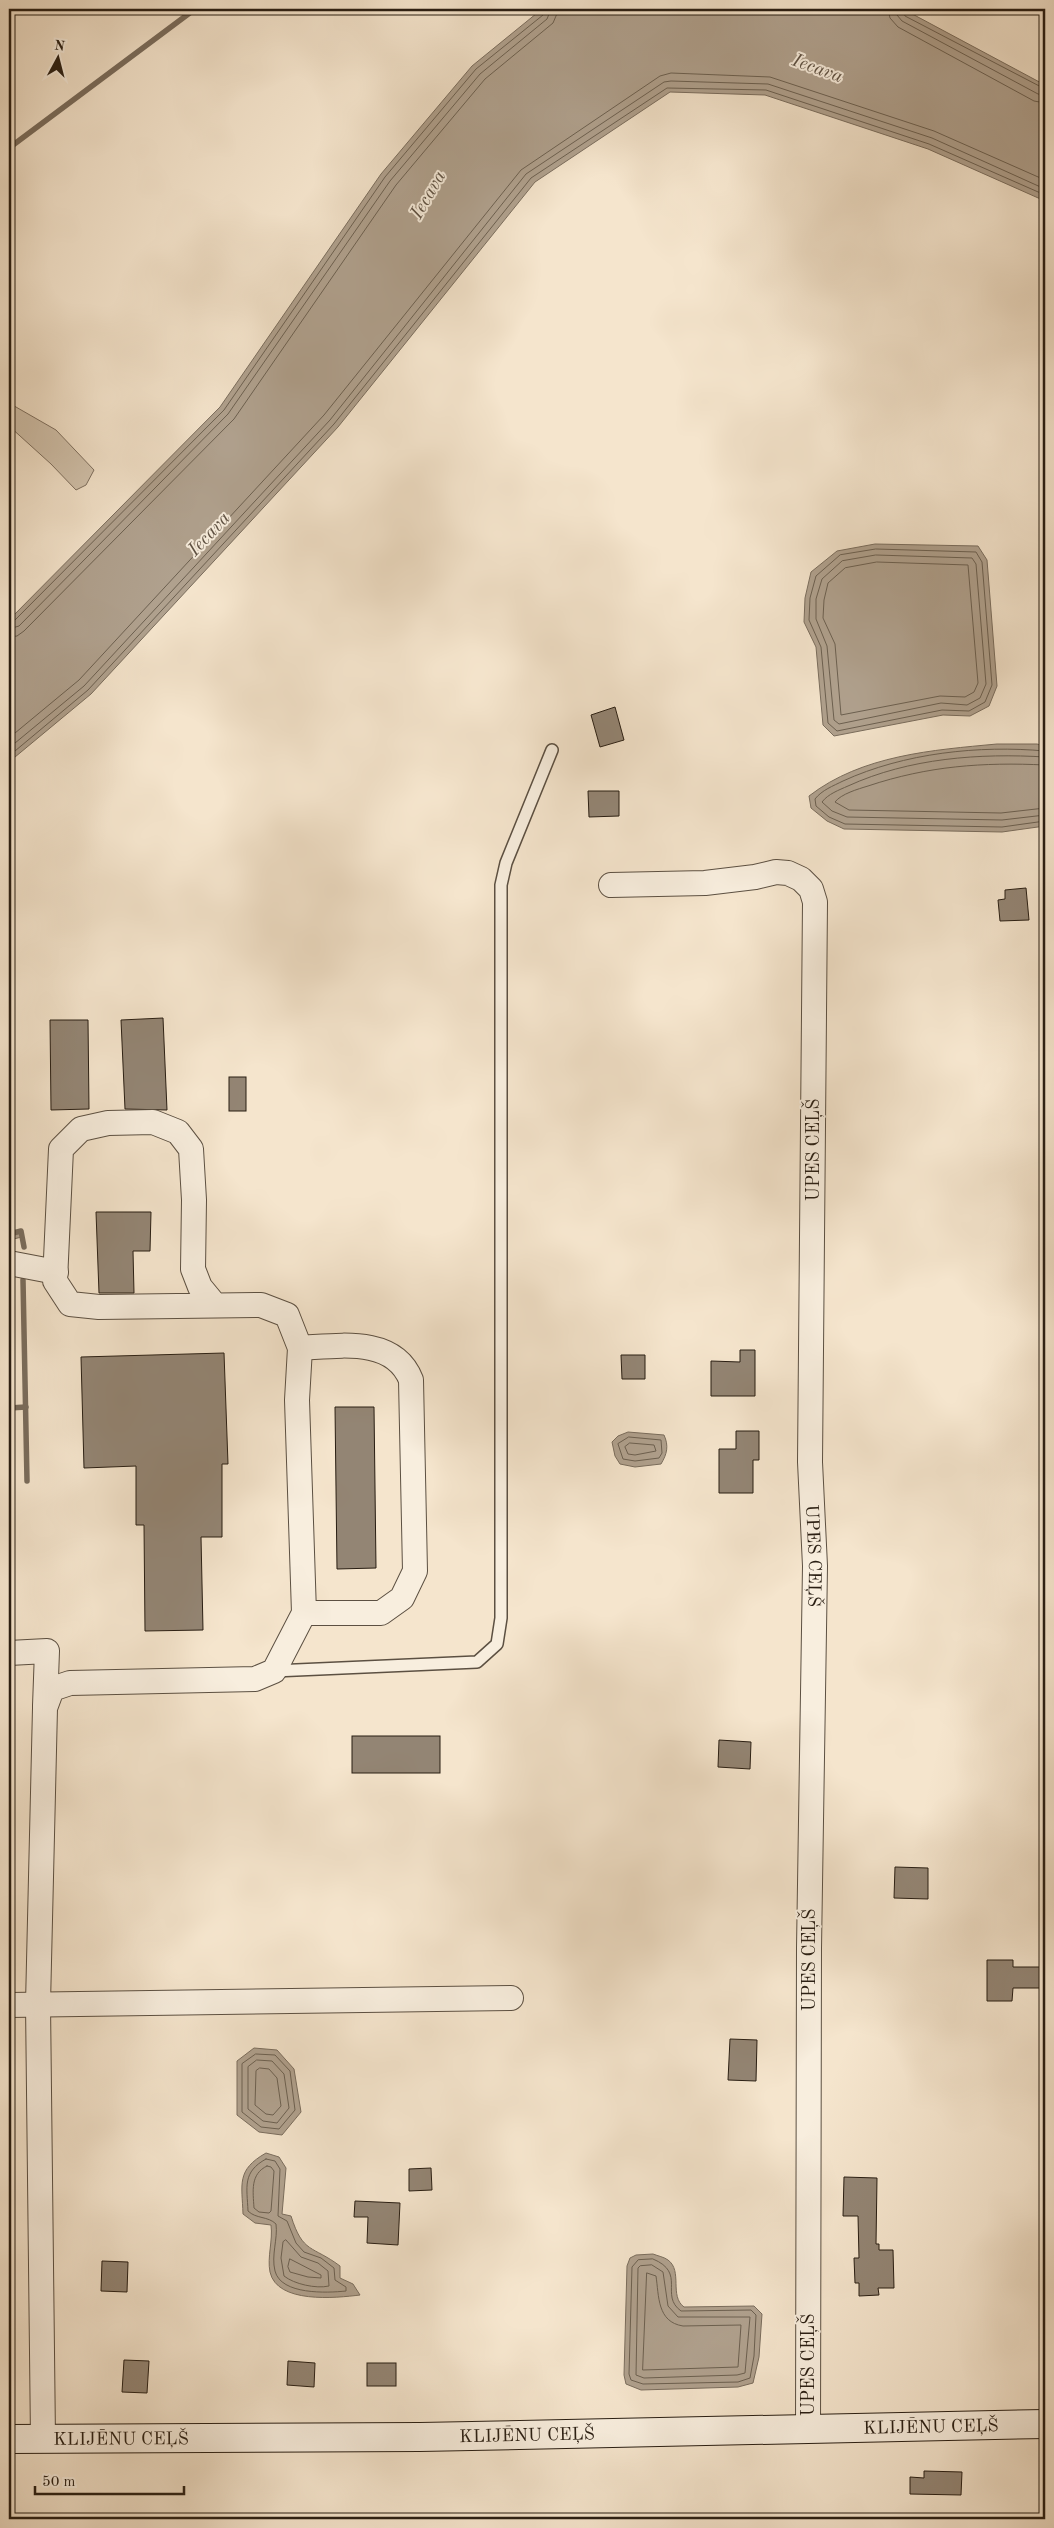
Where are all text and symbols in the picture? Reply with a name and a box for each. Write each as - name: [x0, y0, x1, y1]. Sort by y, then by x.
- north arrow: [32, 32, 82, 82]
- text: N: [53, 38, 66, 54]
- water label: Iecava: [788, 51, 845, 87]
- water label: Iecava: [407, 168, 450, 224]
- water label: Iecava: [184, 509, 235, 561]
- street label: UPES CEĻŠ: [800, 1099, 824, 1201]
- street label: UPES CEĻŠ: [802, 1504, 828, 1607]
- street label: UPES CEĻŠ: [796, 1909, 820, 2011]
- street label: UPES CEĻŠ: [795, 2314, 819, 2416]
- street label: KLIJĒNU CEĻŠ: [863, 2412, 999, 2438]
- street label: KLIJĒNU CEĻŠ: [459, 2420, 595, 2446]
- street label: KLIJĒNU CEĻŠ: [53, 2425, 189, 2449]
- scale bar: [35, 2463, 184, 2495]
- text: 50 m: [42, 2475, 76, 2490]

